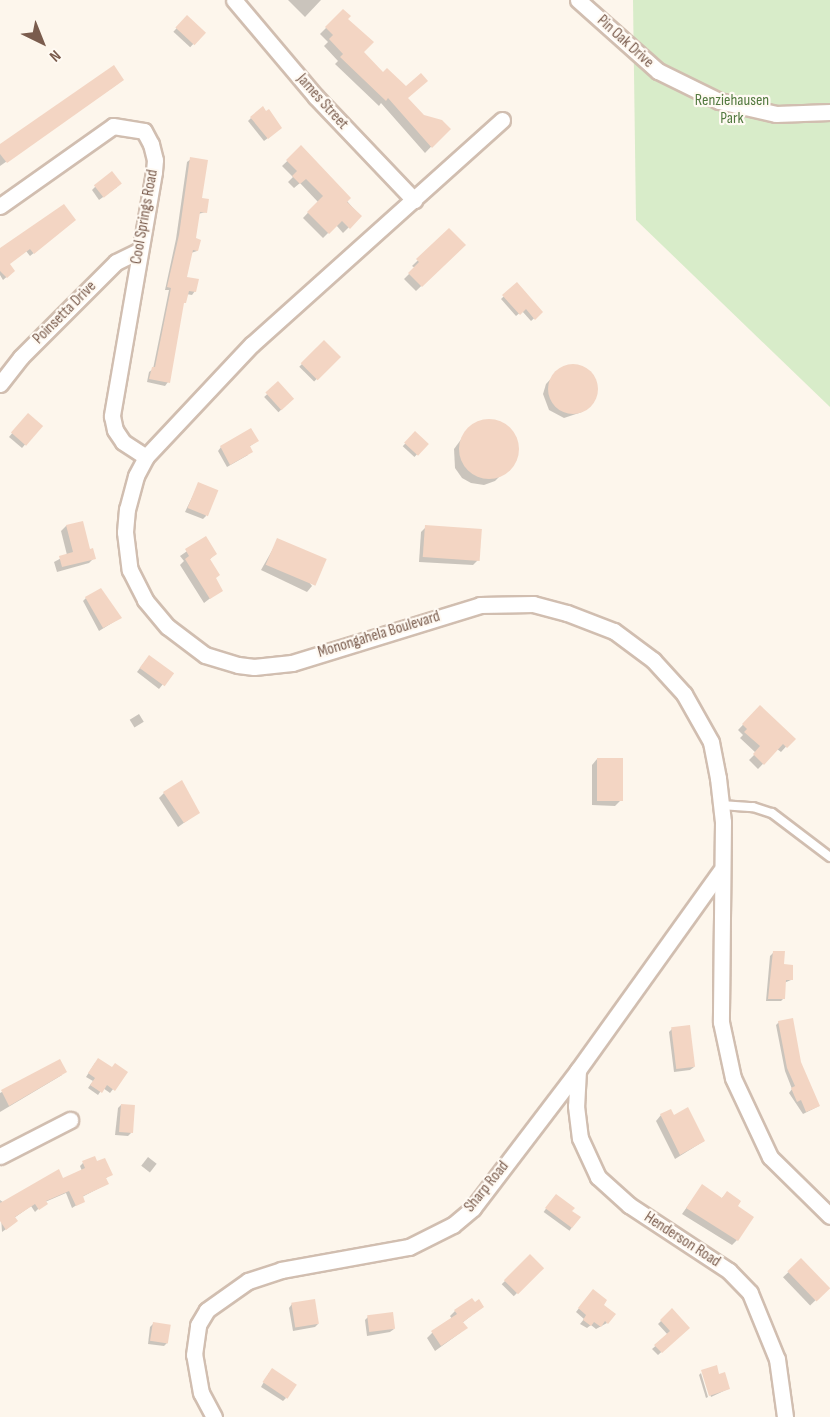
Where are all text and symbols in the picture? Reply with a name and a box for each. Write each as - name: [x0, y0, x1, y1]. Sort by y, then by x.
- north arrow: [12, 12, 72, 72]
- street label: Pin Oak Drive: [593, 12, 657, 72]
- text: N: [45, 46, 64, 65]
- street label: James Street: [292, 70, 352, 134]
- park label: Renziehausen Park: [695, 91, 769, 129]
- street label: Cool Springs Road: [127, 168, 163, 266]
- street label: Poinsetta Drive: [29, 277, 101, 349]
- street label: Monongahela Boulevard: [316, 607, 442, 663]
- street label: Sharp Road: [461, 1158, 513, 1216]
- street label: Henderson Road: [640, 1208, 724, 1272]

